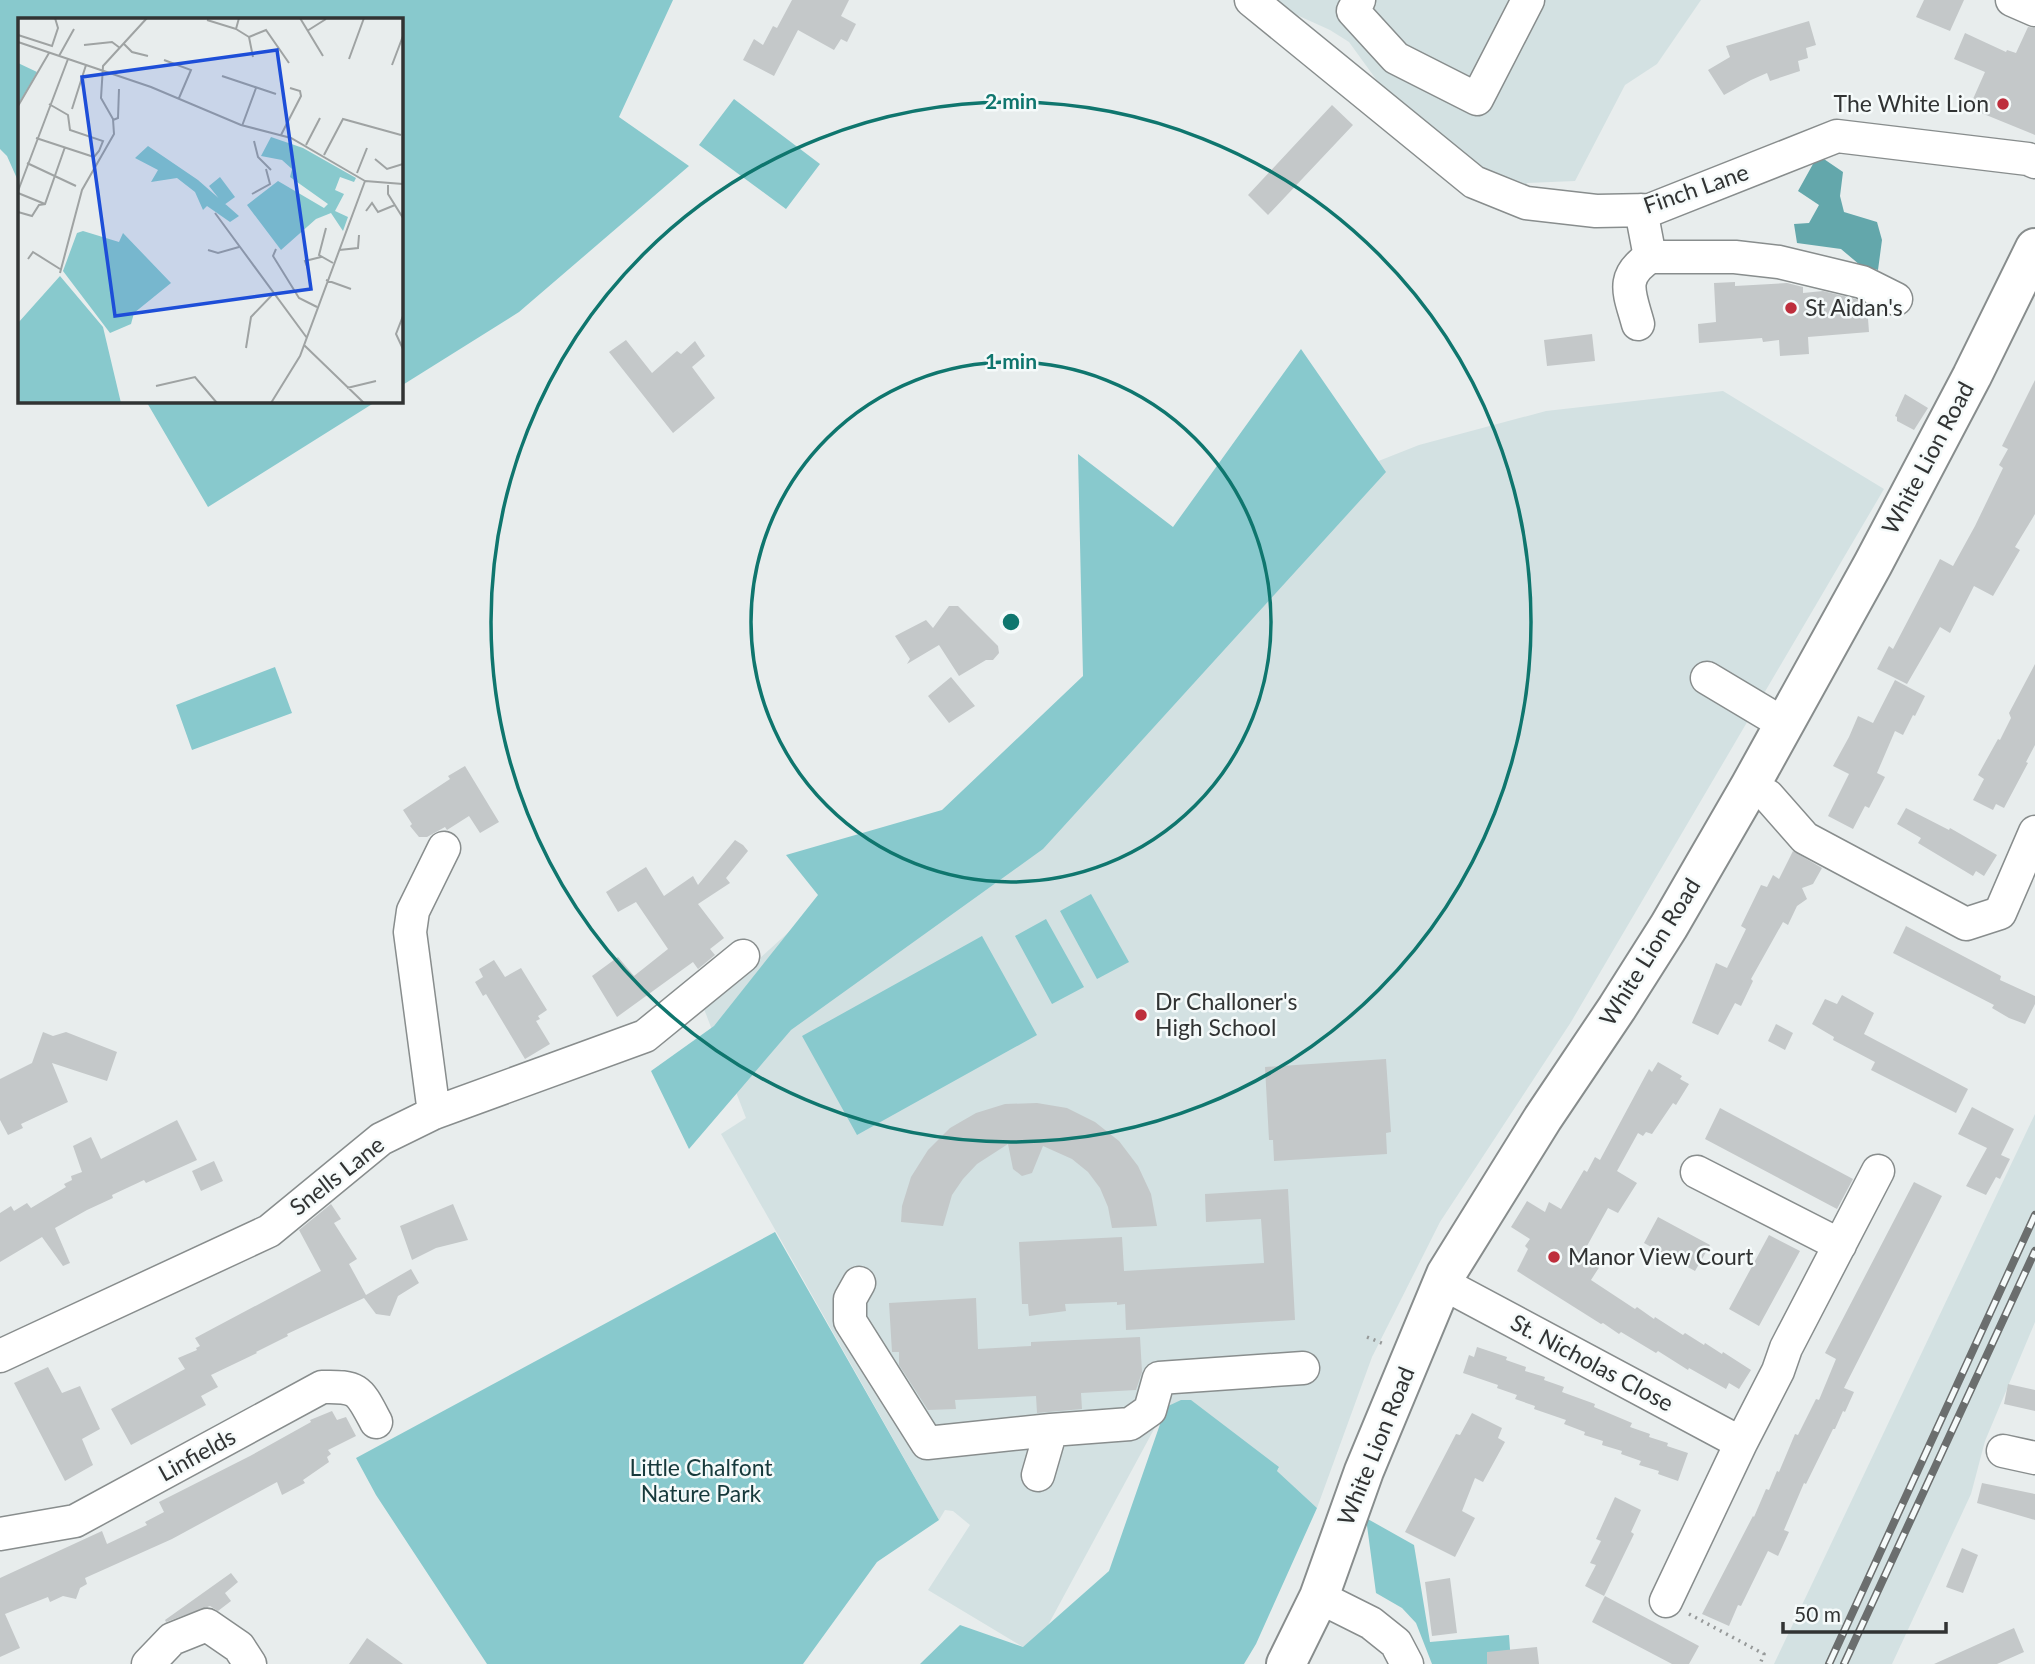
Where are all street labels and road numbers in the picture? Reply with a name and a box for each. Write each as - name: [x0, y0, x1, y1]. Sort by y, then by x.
- street label: Finch Lane: [1639, 157, 1752, 219]
- street label: White Lion Road: [1875, 377, 1979, 538]
- street label: White Lion Road: [1593, 873, 1706, 1030]
- street label: Snells Lane: [284, 1130, 389, 1221]
- street label: St. Nicholas Close: [1506, 1308, 1678, 1417]
- street label: White Lion Road: [1331, 1362, 1420, 1529]
- street label: Linfields: [153, 1422, 240, 1487]

